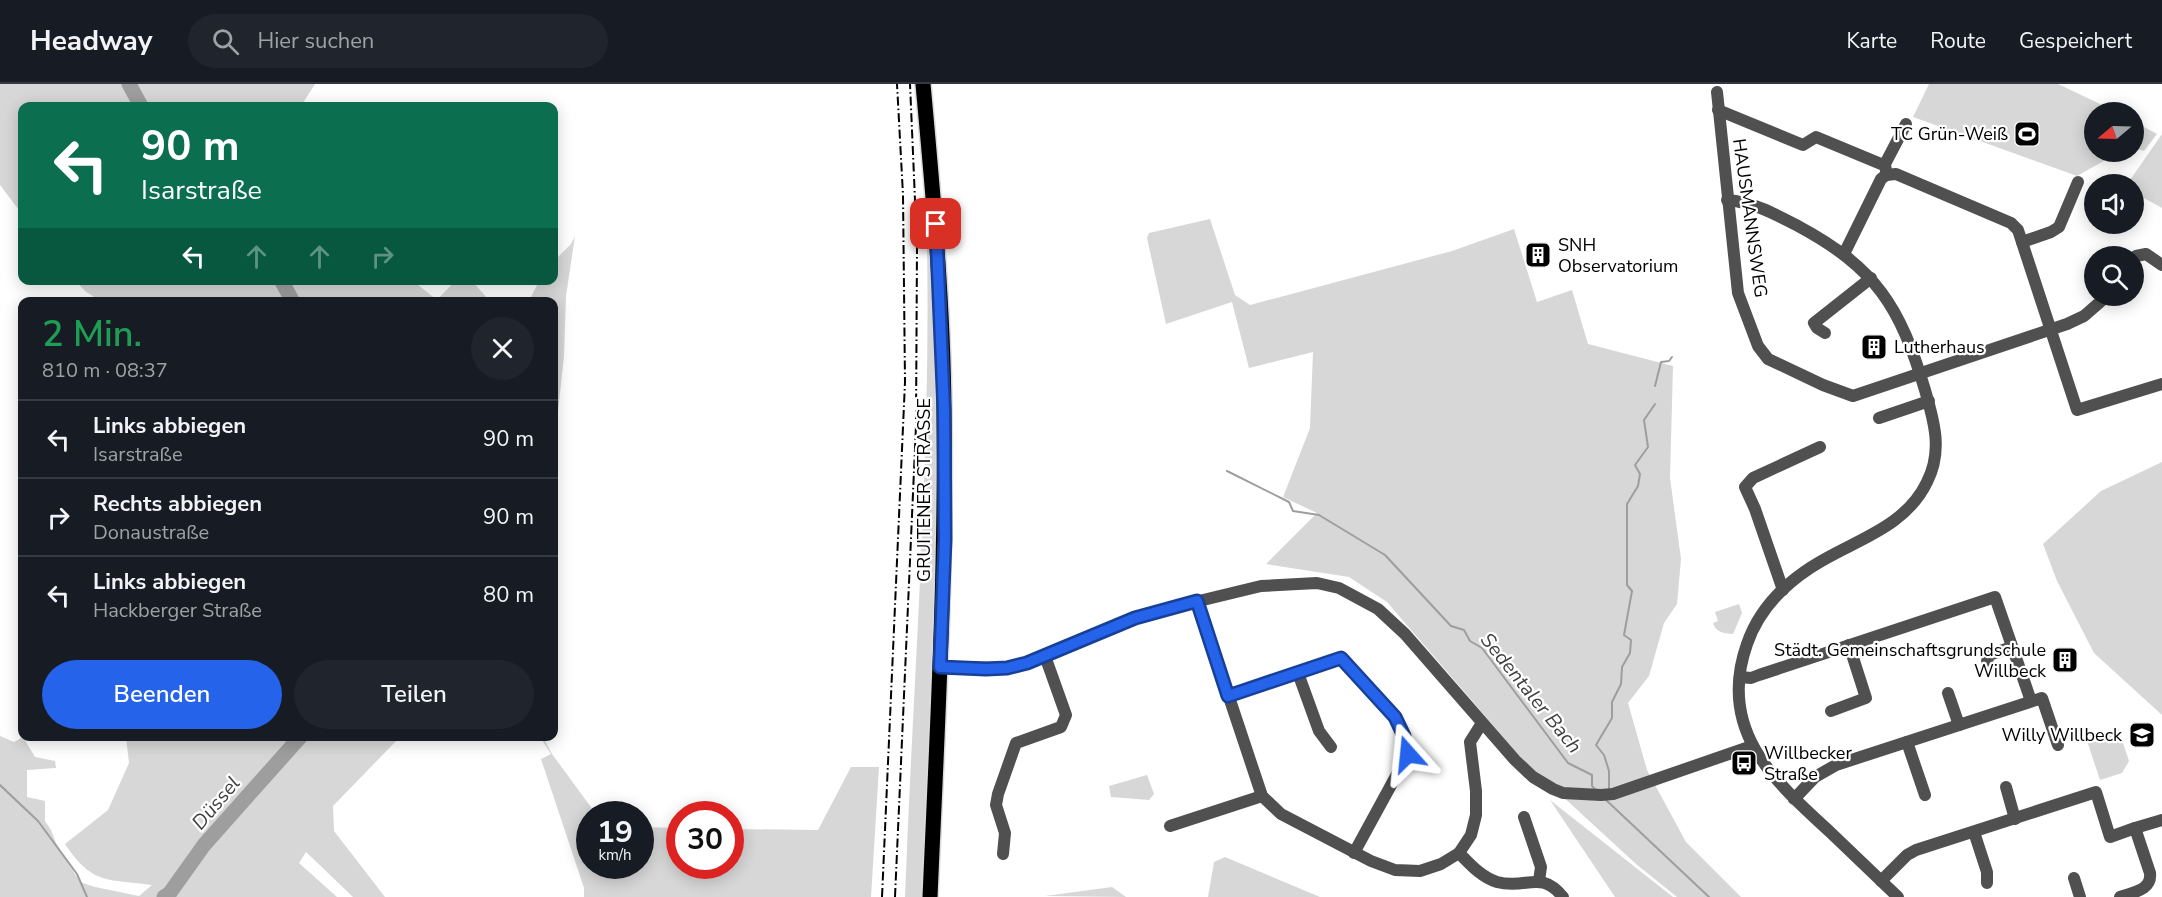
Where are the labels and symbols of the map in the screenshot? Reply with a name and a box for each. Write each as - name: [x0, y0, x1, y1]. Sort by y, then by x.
- north arrow: [2084, 102, 2144, 162]
- sports icon: TC Grün-Weiß: [2012, 119, 2042, 149]
- place label: TC Grün-Weiß: [1891, 122, 2008, 146]
- street label: HAUSMANNSWEG: [1727, 137, 1773, 299]
- pin: [910, 198, 961, 249]
- place label: SNH Observatorium: [1558, 233, 1679, 278]
- building icon: SNH Observatorium: [1523, 240, 1553, 270]
- building icon: Lutherhaus: [1859, 332, 1889, 362]
- place label: Lutherhaus: [1894, 335, 1985, 359]
- street label: GRUITENER STRASSE: [912, 398, 936, 582]
- water label: Sedentaler Bach: [1474, 627, 1588, 759]
- place label: Städt. Gemeinschaftsgrundschule Willbeck: [1774, 638, 2047, 683]
- building icon: Städt. Gemeinschaftsgrundschule Willbeck: [2050, 645, 2080, 675]
- school or university icon: Willy Willbeck: [2127, 720, 2157, 750]
- position arrow: [1376, 722, 1440, 786]
- place label: Willy Willbeck: [2002, 723, 2123, 747]
- place label: Willbecker Straße: [1764, 741, 1852, 786]
- bus stop icon: Willbecker Straße: [1729, 748, 1759, 778]
- water label: Düssel: [186, 771, 246, 835]
- speed limit sign: 30: [666, 801, 744, 879]

